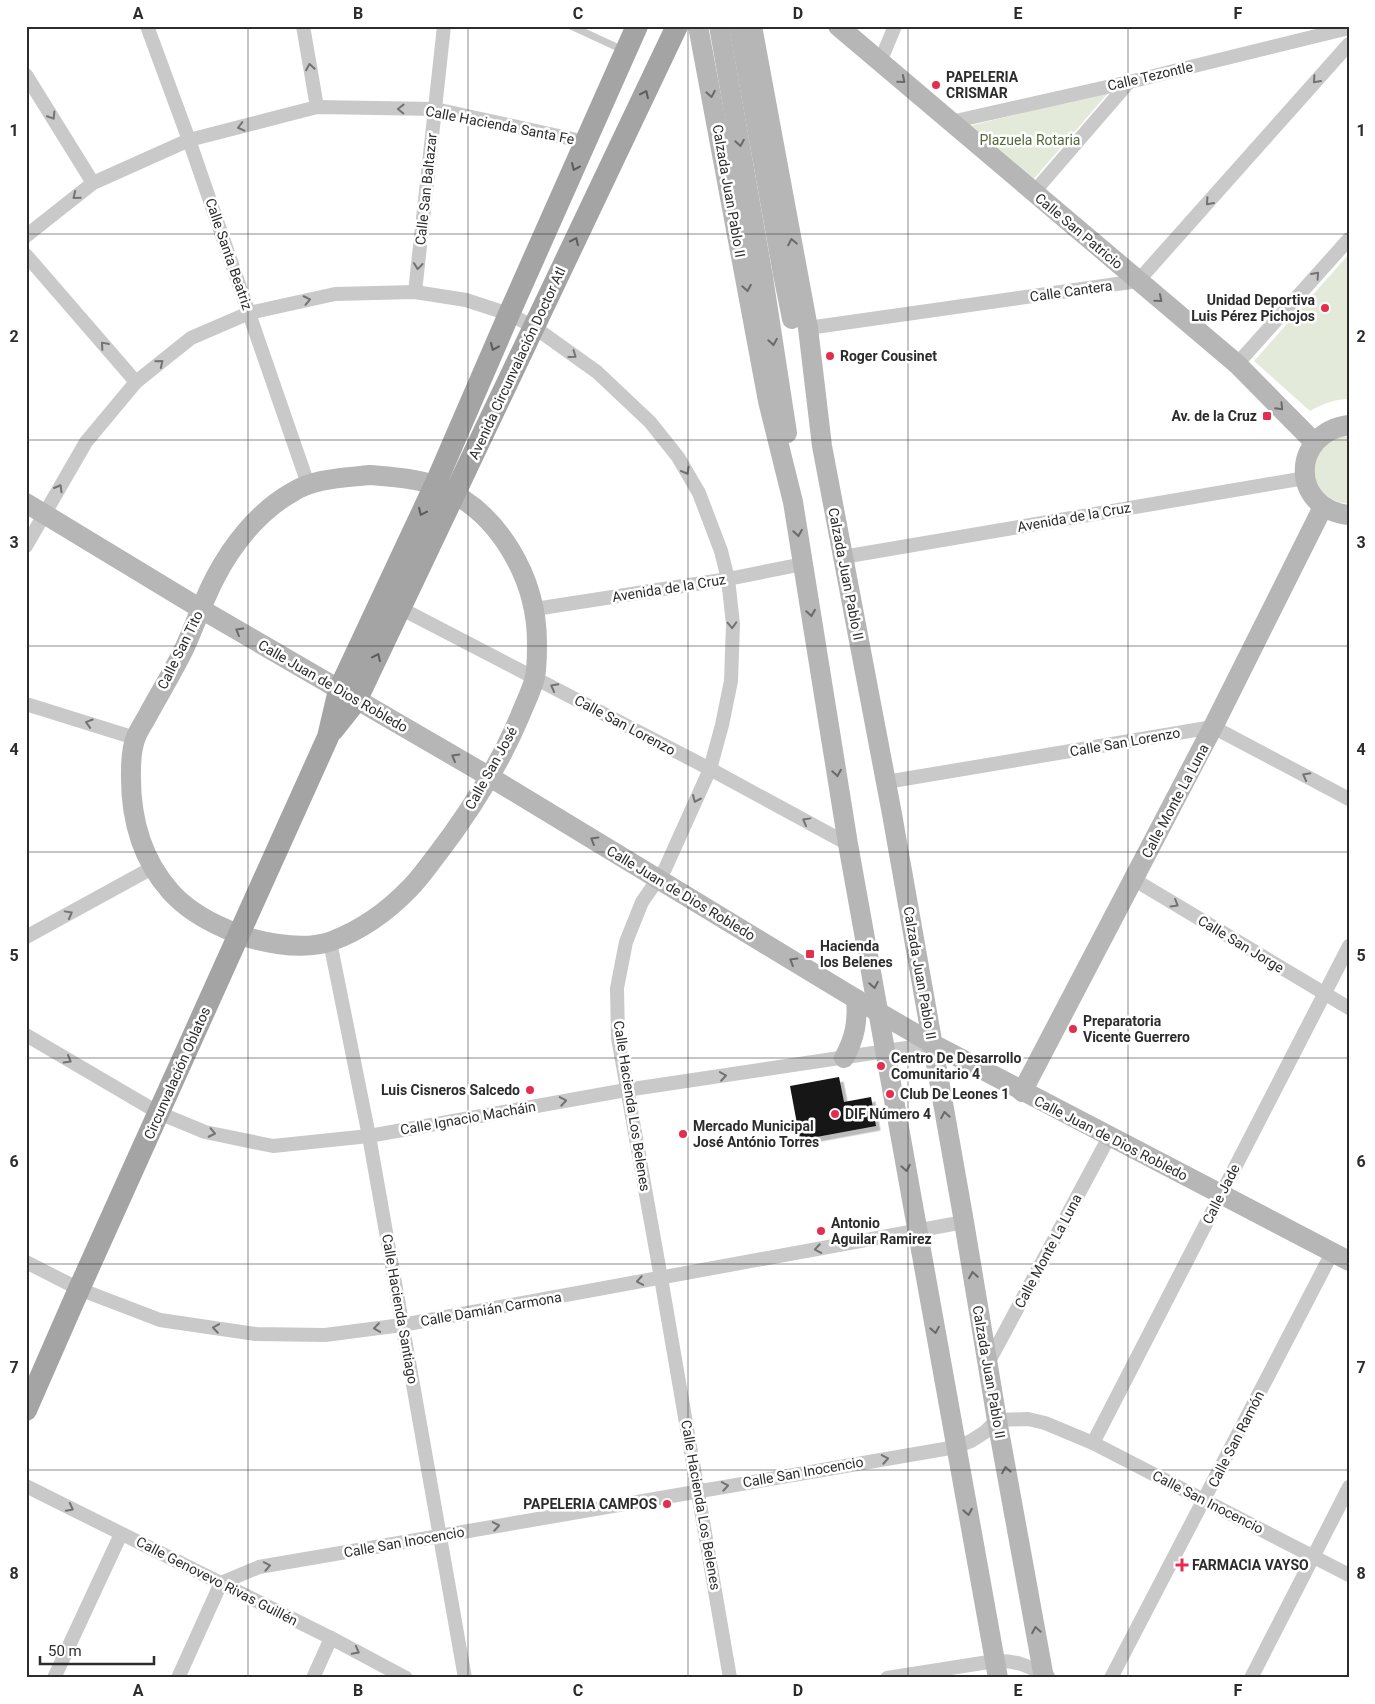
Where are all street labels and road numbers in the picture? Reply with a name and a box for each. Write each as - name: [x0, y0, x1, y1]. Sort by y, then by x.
- street label: Calle Tezontle: [1106, 58, 1194, 94]
- street label: Calle Hacienda Santa Fe: [424, 103, 576, 147]
- street label: Calzada Juan Pablo II: [709, 123, 749, 259]
- street label: Calle San Baltazar: [412, 132, 440, 246]
- street label: Calle San Patricio: [1032, 190, 1126, 272]
- street label: Calle Santa Beatriz: [202, 196, 256, 312]
- street label: Avenida Circunvalación Doctor Atl: [465, 264, 569, 462]
- street label: Calle Cantera: [1029, 277, 1113, 305]
- street label: Avenida de la Cruz: [1016, 499, 1132, 535]
- street label: Calzada Juan Pablo II: [825, 506, 867, 642]
- street label: Avenida de la Cruz: [611, 571, 727, 605]
- street label: Calle San Tito: [154, 608, 206, 692]
- street label: Calle Juan de Dios Robledo: [255, 637, 411, 735]
- street label: Calle San Lorenzo: [572, 692, 678, 758]
- street label: Calle San José: [462, 724, 520, 812]
- street label: Calle San Lorenzo: [1069, 724, 1181, 760]
- street label: Calle Monte La Luna: [1138, 741, 1212, 861]
- street label: Calle Juan de Dios Robledo: [604, 842, 758, 944]
- street label: Calzada Juan Pablo II: [900, 905, 940, 1041]
- street label: Calle San Jorge: [1195, 912, 1287, 976]
- street label: Circunvalación Oblatos: [141, 1004, 213, 1142]
- street label: Calle Hacienda Los Belenes: [611, 1020, 653, 1192]
- street label: Calle Juan de Dios Robledo: [1032, 1092, 1190, 1184]
- street label: Calle Ignacio Macháin: [399, 1098, 537, 1138]
- street label: Calle Jade: [1199, 1161, 1243, 1227]
- street label: Calle Monte La Luna: [1011, 1191, 1085, 1311]
- street label: Calle Hacienda Santiago: [379, 1233, 421, 1385]
- street label: Calle Damián Carmona: [419, 1289, 563, 1329]
- street label: Calzada Juan Pablo II: [969, 1304, 1009, 1440]
- street label: Calle San Ramón: [1205, 1388, 1267, 1490]
- street label: Calle Hacienda Los Belenes: [678, 1419, 724, 1591]
- street label: Calle San Inocencio: [741, 1454, 865, 1490]
- street label: Calle San Inocencio: [1150, 1467, 1266, 1537]
- street label: Calle San Inocencio: [342, 1524, 466, 1560]
- street label: Calle Genovevo Rivas Guillén: [134, 1533, 300, 1629]

